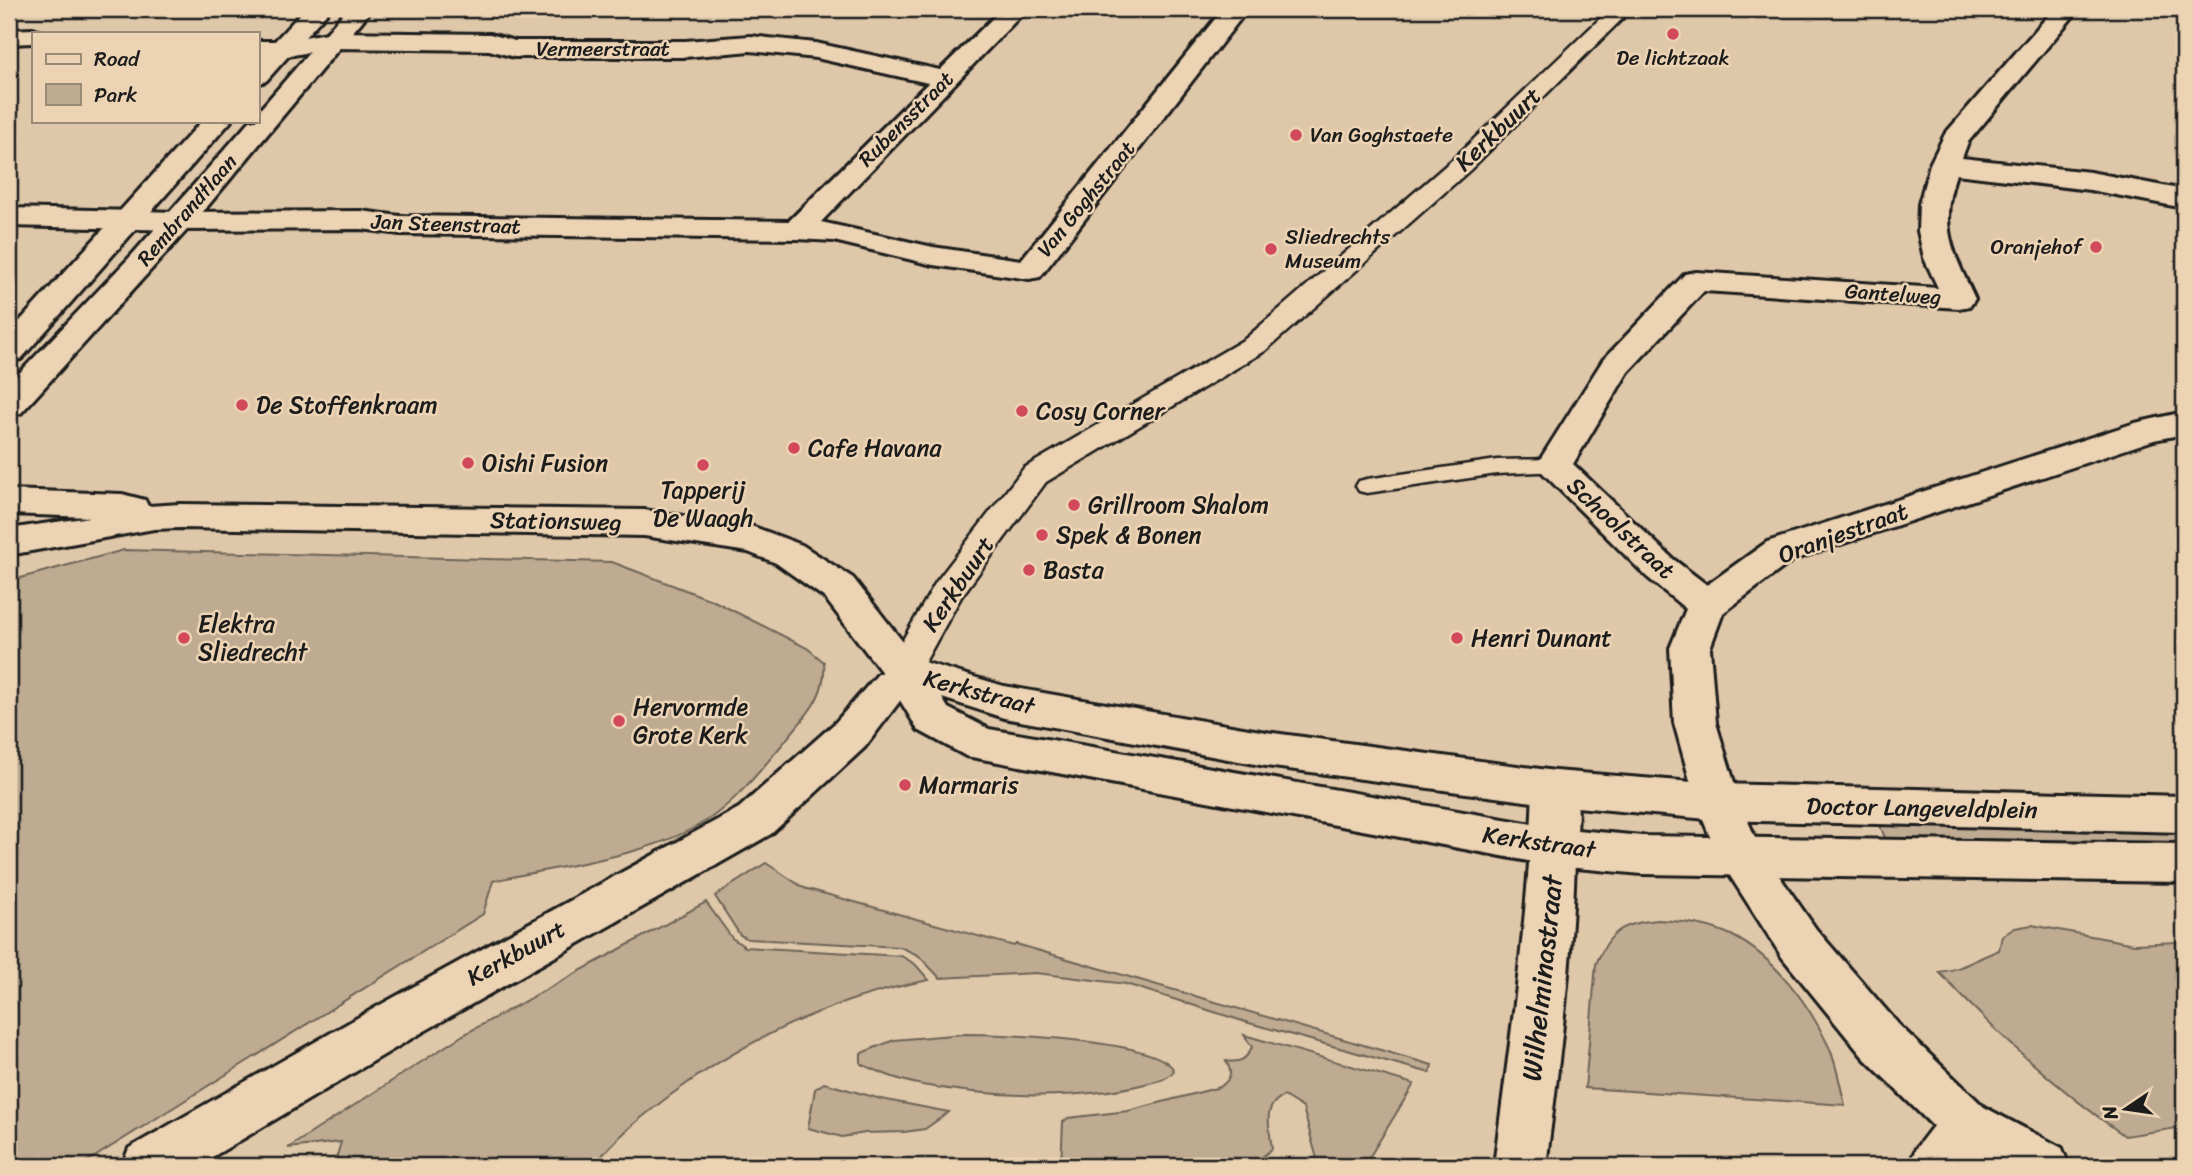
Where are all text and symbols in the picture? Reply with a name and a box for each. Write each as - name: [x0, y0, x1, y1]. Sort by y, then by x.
- marker: De lichtzaak: [1665, 26, 1681, 42]
- street label: Vermeerstraat: [536, 30, 670, 68]
- legend: [32, 32, 259, 122]
- place label: De lichtzaak: [1616, 39, 1730, 77]
- text: Road: [94, 40, 141, 78]
- street label: Rubensstraat: [849, 62, 963, 176]
- text: Park: [94, 76, 137, 114]
- street label: Kerkbuurt: [1444, 76, 1552, 182]
- place label: Van Goghstaete: [1310, 116, 1453, 154]
- marker: Van Goghstaete: [1288, 127, 1304, 143]
- street label: Van Goghstraat: [1027, 132, 1145, 266]
- street label: Rembrandtlaan: [127, 145, 247, 275]
- street label: Jan Steenstraat: [370, 202, 521, 246]
- place label: Sliedrechts Museum: [1285, 218, 1391, 280]
- place label: Oranjehof: [1990, 228, 2085, 266]
- marker: Oranjehof: [2088, 239, 2104, 255]
- marker: Sliedrechts Museum: [1263, 241, 1279, 257]
- street label: Gantelweg: [1844, 272, 1943, 316]
- place label: De Stoffenkraam: [256, 384, 438, 426]
- place label: Cosy Corner: [1036, 390, 1166, 432]
- marker: De Stoffenkraam: [234, 397, 250, 413]
- marker: Cosy Corner: [1014, 403, 1030, 419]
- place label: Cafe Havana: [808, 427, 943, 469]
- marker: Cafe Havana: [786, 440, 802, 456]
- place label: Oishi Fusion: [482, 442, 608, 484]
- marker: Oishi Fusion: [460, 455, 476, 471]
- marker: Tapperij De Waagh: [695, 457, 711, 473]
- street label: Schoolstraat: [1557, 466, 1685, 590]
- place label: Tapperij De Waagh: [653, 469, 753, 539]
- place label: Grillroom Shalom: [1088, 484, 1269, 526]
- street label: Oranjestraat: [1772, 490, 1914, 576]
- marker: Grillroom Shalom: [1066, 497, 1082, 513]
- street label: Stationsweg: [490, 499, 622, 543]
- place label: Spek & Bonen: [1056, 514, 1201, 556]
- street label: Kerkbuurt: [910, 527, 1006, 641]
- marker: Spek & Bonen: [1034, 527, 1050, 543]
- place label: Basta: [1043, 549, 1105, 591]
- marker: Basta: [1021, 562, 1037, 578]
- place label: Elektra Sliedrecht: [198, 603, 308, 673]
- place label: Henri Dunant: [1471, 617, 1612, 659]
- marker: Elektra Sliedrecht: [176, 630, 192, 646]
- marker: Henri Dunant: [1449, 630, 1465, 646]
- street label: Kerkstraat: [919, 657, 1041, 727]
- place label: Hervormde Grote Kerk: [633, 686, 748, 756]
- marker: Hervormde Grote Kerk: [611, 713, 627, 729]
- place label: Marmaris: [919, 764, 1019, 806]
- marker: Marmaris: [897, 777, 913, 793]
- street label: Doctor Langeveldplein: [1806, 785, 2038, 831]
- street label: Kerkstraat: [1480, 813, 1599, 871]
- street label: Wilhelminastraat: [1507, 871, 1577, 1084]
- street label: Kerkbuurt: [458, 908, 574, 998]
- north arrow: [2092, 1074, 2162, 1144]
- text: N: [2092, 1102, 2128, 1124]

